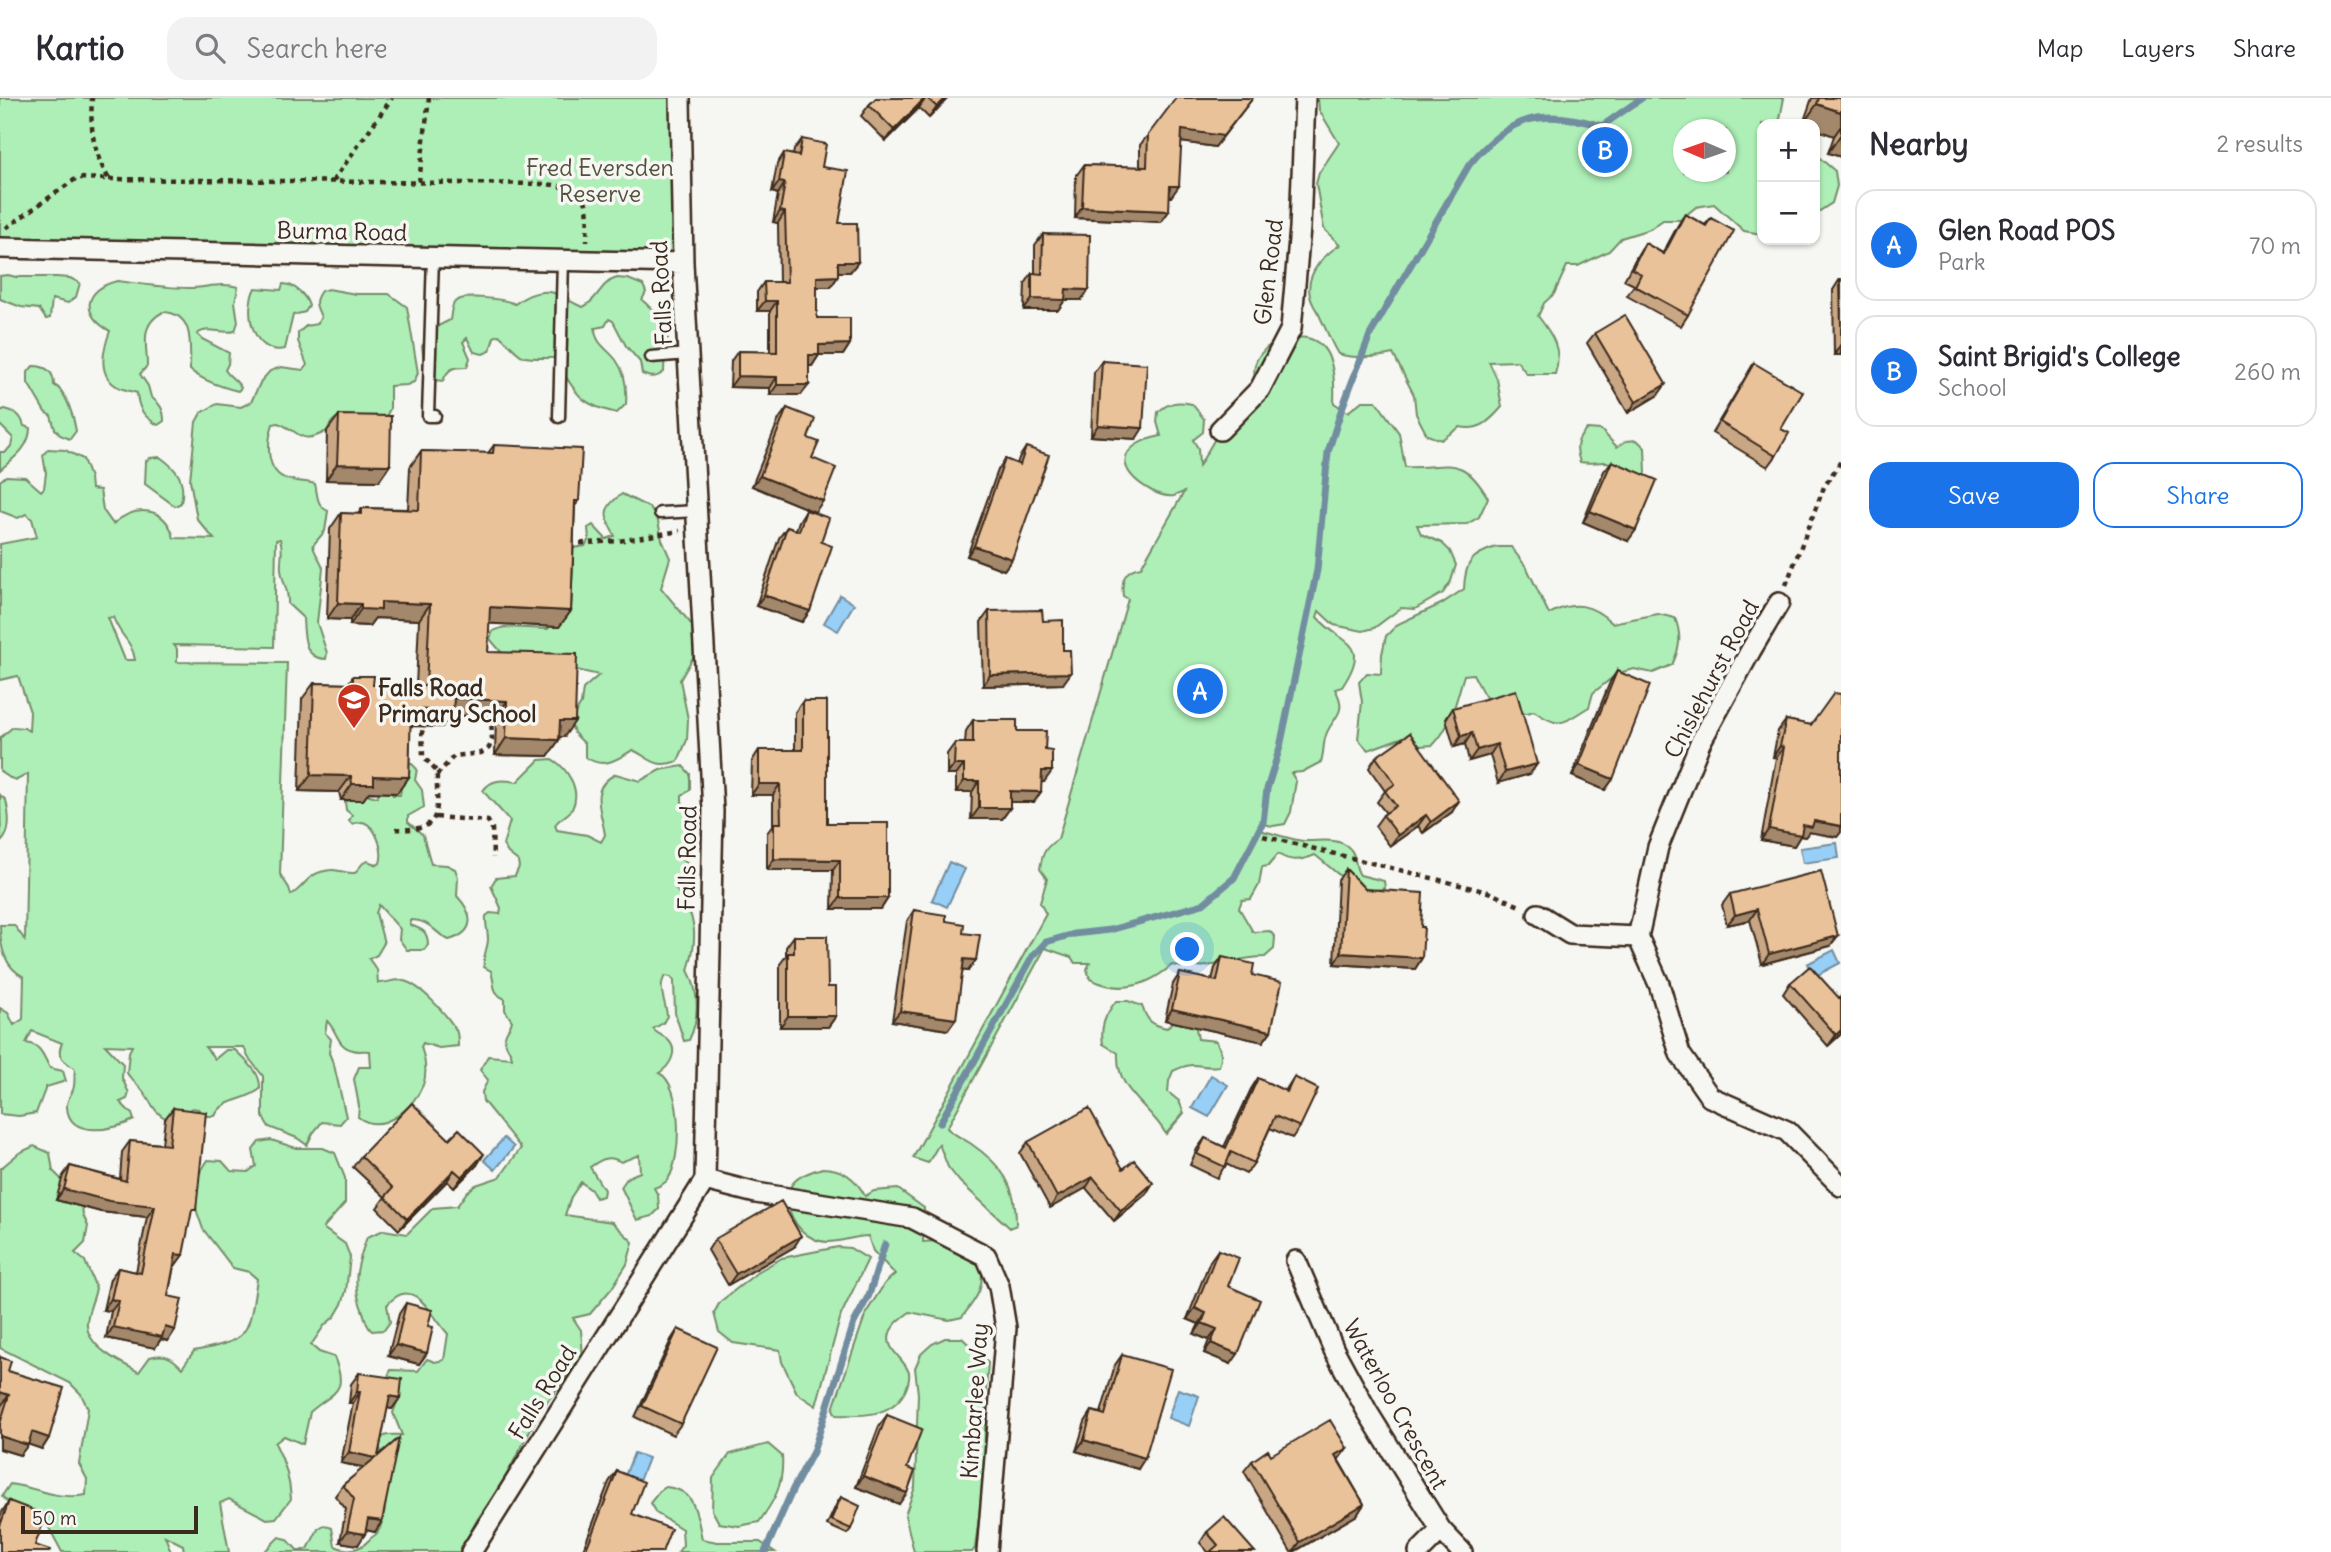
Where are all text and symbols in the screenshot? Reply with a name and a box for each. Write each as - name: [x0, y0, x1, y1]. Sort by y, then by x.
- search box: [167, 17, 657, 80]
- text: Kartio: [35, 27, 125, 69]
- icon: search: [191, 29, 229, 67]
- text: Search here: [247, 32, 388, 65]
- text: Map: [2037, 33, 2083, 63]
- text: Layers: [2121, 33, 2195, 63]
- text: Share: [2233, 33, 2296, 63]
- north arrow: [1673, 119, 1736, 182]
- map controls: [1757, 119, 1820, 245]
- button: +: [1757, 119, 1820, 182]
- pin: B: [1582, 124, 1628, 176]
- text: Nearby: [1869, 125, 1969, 163]
- text: 2 results: [2217, 129, 2303, 158]
- park label: Fred Eversden Reserve: [526, 153, 674, 208]
- button: −: [1757, 182, 1820, 245]
- text: Glen Road POS: [1938, 214, 2115, 247]
- street label: Burma Road: [276, 215, 408, 247]
- street label: Glen Road: [1247, 217, 1289, 327]
- text: A: [1887, 231, 1901, 260]
- text: 70 m: [2249, 231, 2301, 260]
- street label: Falls Road: [644, 240, 678, 346]
- text: Park: [1938, 247, 1986, 276]
- text: Saint Brigid's College: [1938, 340, 2181, 373]
- text: B: [1886, 357, 1902, 386]
- text: 260 m: [2234, 357, 2301, 386]
- text: School: [1938, 373, 2007, 402]
- button: Save: [1869, 462, 2079, 528]
- button: Share: [2093, 462, 2303, 528]
- street label: Chislehurst Road: [1657, 595, 1765, 763]
- pin: A: [1177, 665, 1223, 717]
- place label: Falls Road Primary School: [378, 673, 536, 728]
- school or university icon: Falls Road Primary School: [335, 681, 373, 730]
- street label: Falls Road: [672, 805, 702, 911]
- your location: [1170, 932, 1204, 966]
- street label: Waterloo Crescent: [1337, 1314, 1455, 1494]
- street label: Kimbarlee Way: [954, 1322, 994, 1480]
- street label: Falls Road: [502, 1340, 582, 1444]
- scale bar: [21, 1503, 198, 1535]
- text: 50 m: [32, 1506, 77, 1530]

